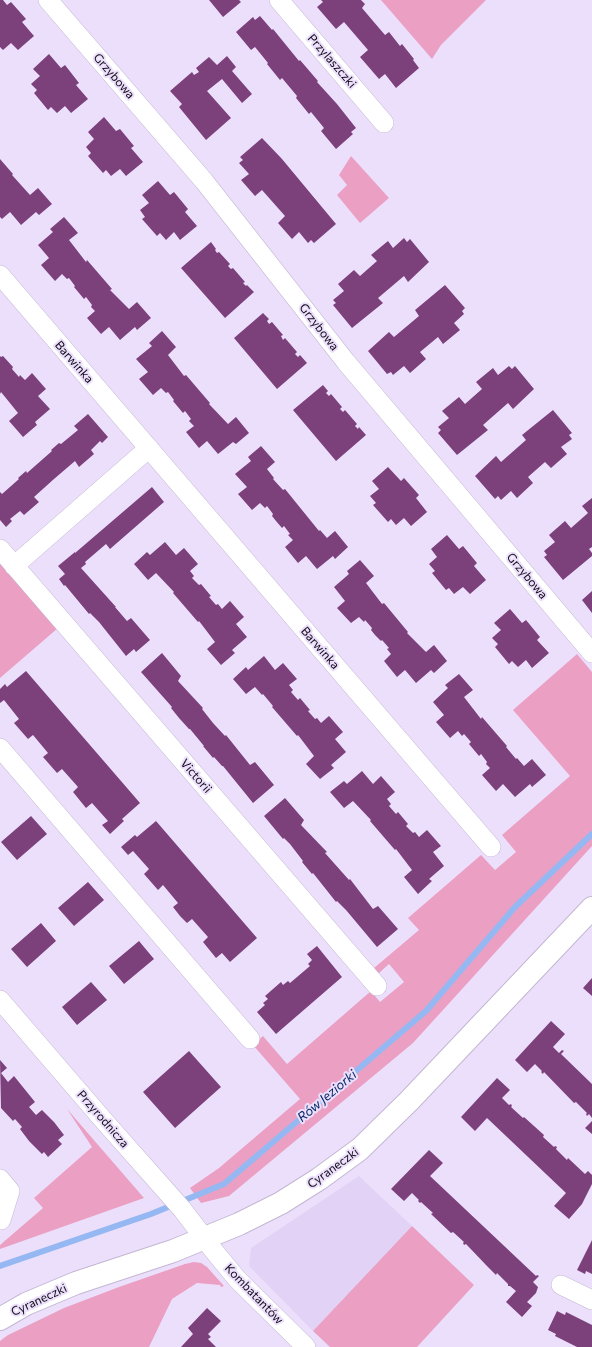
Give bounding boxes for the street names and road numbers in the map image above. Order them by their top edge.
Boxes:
street label: Przylaszczki [305,31,359,91]
street label: Grzybowa [90,50,138,102]
street label: Grzybowa [296,301,342,353]
street label: Barwinka [52,338,96,386]
street label: Grzybowa [504,550,550,602]
street label: Barwinka [298,624,342,672]
street label: Victorii [177,756,215,796]
street label: Przyrodnicza [74,1087,132,1151]
street label: Cyraneczki [305,1145,361,1191]
street label: Kombatantów [222,1261,286,1327]
street label: Cyraneczki [9,1281,69,1319]

